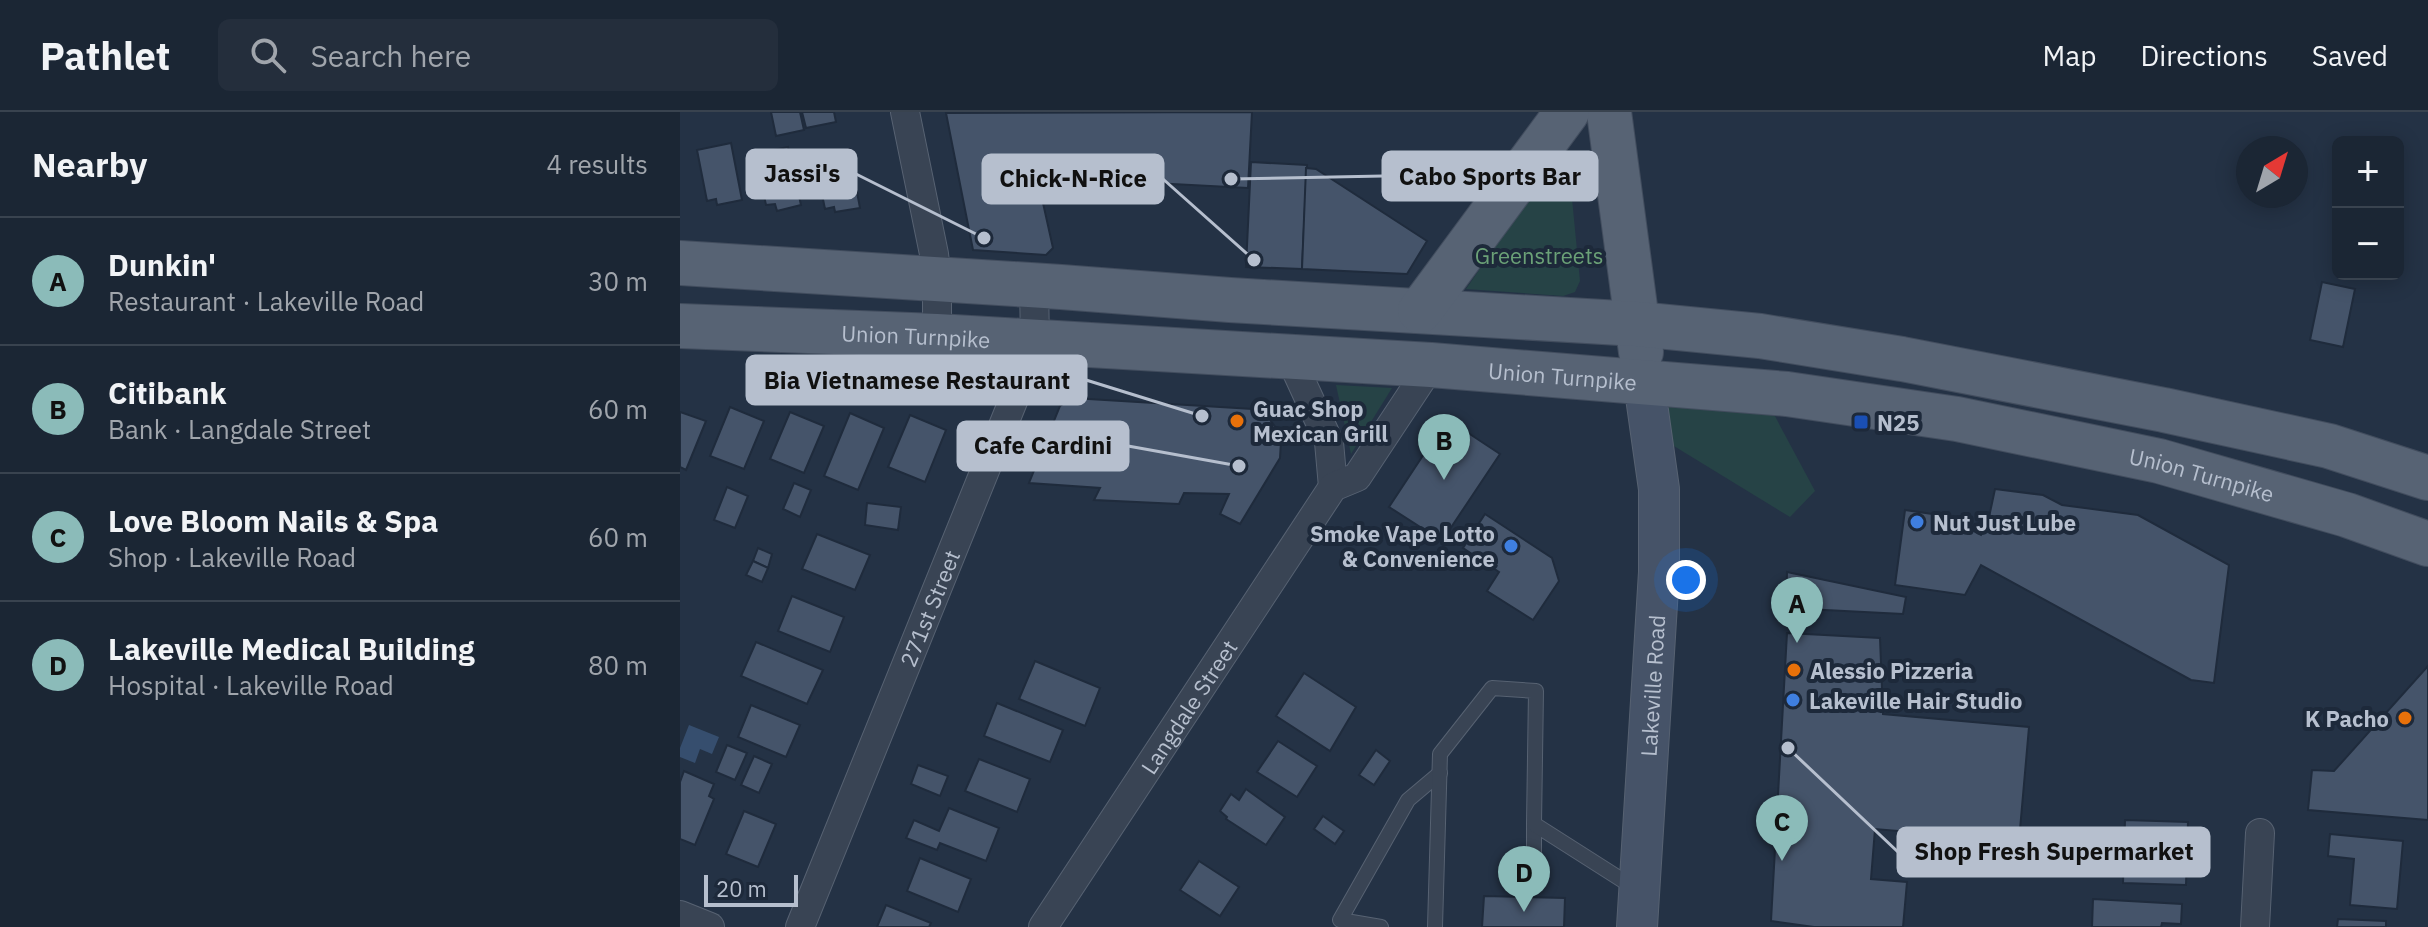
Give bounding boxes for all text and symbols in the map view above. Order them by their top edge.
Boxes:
search box [218,19,778,91]
text: Pathlet [40,31,170,80]
icon: search [246,33,290,77]
text: Search here [310,36,471,75]
text: Map [2042,37,2096,74]
text: Directions [2140,37,2268,74]
text: Saved [2312,37,2388,74]
north arrow [2236,136,2308,208]
map controls [2332,136,2404,280]
button: + [2332,136,2404,208]
text: Nearby [32,142,147,186]
text: 4 results [546,147,648,181]
callout: Jassi's [747,150,856,198]
callout: Cabo Sports Bar [1383,152,1597,200]
callout: Chick-N-Rice [983,155,1163,203]
text: Jassi's [764,157,840,189]
text: Cabo Sports Bar [1399,160,1581,192]
text: Chick-N-Rice [999,162,1147,194]
button: − [2332,208,2404,280]
park label: Greenstreets [1475,241,1603,270]
text: Dunkin' [108,245,216,284]
text: A [49,264,67,298]
text: 30 m [588,264,648,298]
text: Restaurant · Lakeville Road [108,284,424,318]
street label: Union Turnpike [841,318,991,354]
street label: Union Turnpike [1487,355,1638,396]
callout: Bia Vietnamese Restaurant [747,356,1086,404]
text: Bia Vietnamese Restaurant [764,364,1070,396]
text: Citibank [108,373,227,412]
text: B [49,392,67,426]
text: 60 m [588,392,648,426]
place label: Guac Shop Mexican Grill [1253,394,1388,448]
place label: N25 [1877,408,1919,437]
text: Bank · Langdale Street [108,412,371,446]
marker: Guac Shop Mexican Grill [1228,412,1246,430]
marker: N25 [1852,413,1870,431]
pin: B [1418,414,1470,480]
callout: Cafe Cardini [958,422,1128,470]
text: Cafe Cardini [974,429,1112,461]
street label: Union Turnpike [2127,441,2278,508]
text: Love Bloom Nails & Spa [108,501,438,540]
place label: Nut Just Lube [1933,508,2076,537]
marker: Nut Just Lube [1908,513,1926,531]
place label: Smoke Vape Lotto & Convenience [1310,519,1495,573]
text: C [50,520,66,554]
text: 60 m [588,520,648,554]
marker: Smoke Vape Lotto & Convenience [1502,537,1520,555]
text: Shop · Lakeville Road [108,540,356,574]
street label: 271st Street [893,545,966,671]
your location [1666,560,1706,600]
pin: A [1771,577,1823,643]
street label: Lakeville Road [1633,614,1671,757]
text: Lakeville Medical Building [108,629,475,668]
street label: Langdale Street [1134,634,1243,779]
text: D [49,648,67,682]
text: 80 m [588,648,648,682]
place label: Alessio Pizzeria [1810,656,1973,685]
marker: Alessio Pizzeria [1785,661,1803,679]
text: Hospital · Lakeville Road [108,668,394,702]
place label: Lakeville Hair Studio [1809,686,2022,715]
marker: Lakeville Hair Studio [1784,691,1802,709]
place label: K Pacho [2305,704,2389,733]
marker: K Pacho [2396,709,2414,727]
pin: C [1756,795,1808,861]
callout: Shop Fresh Supermarket [1898,828,2209,876]
text: Shop Fresh Supermarket [1914,835,2194,867]
pin: D [1498,846,1550,912]
scale bar [704,871,798,907]
text: 20 m [716,874,767,903]

